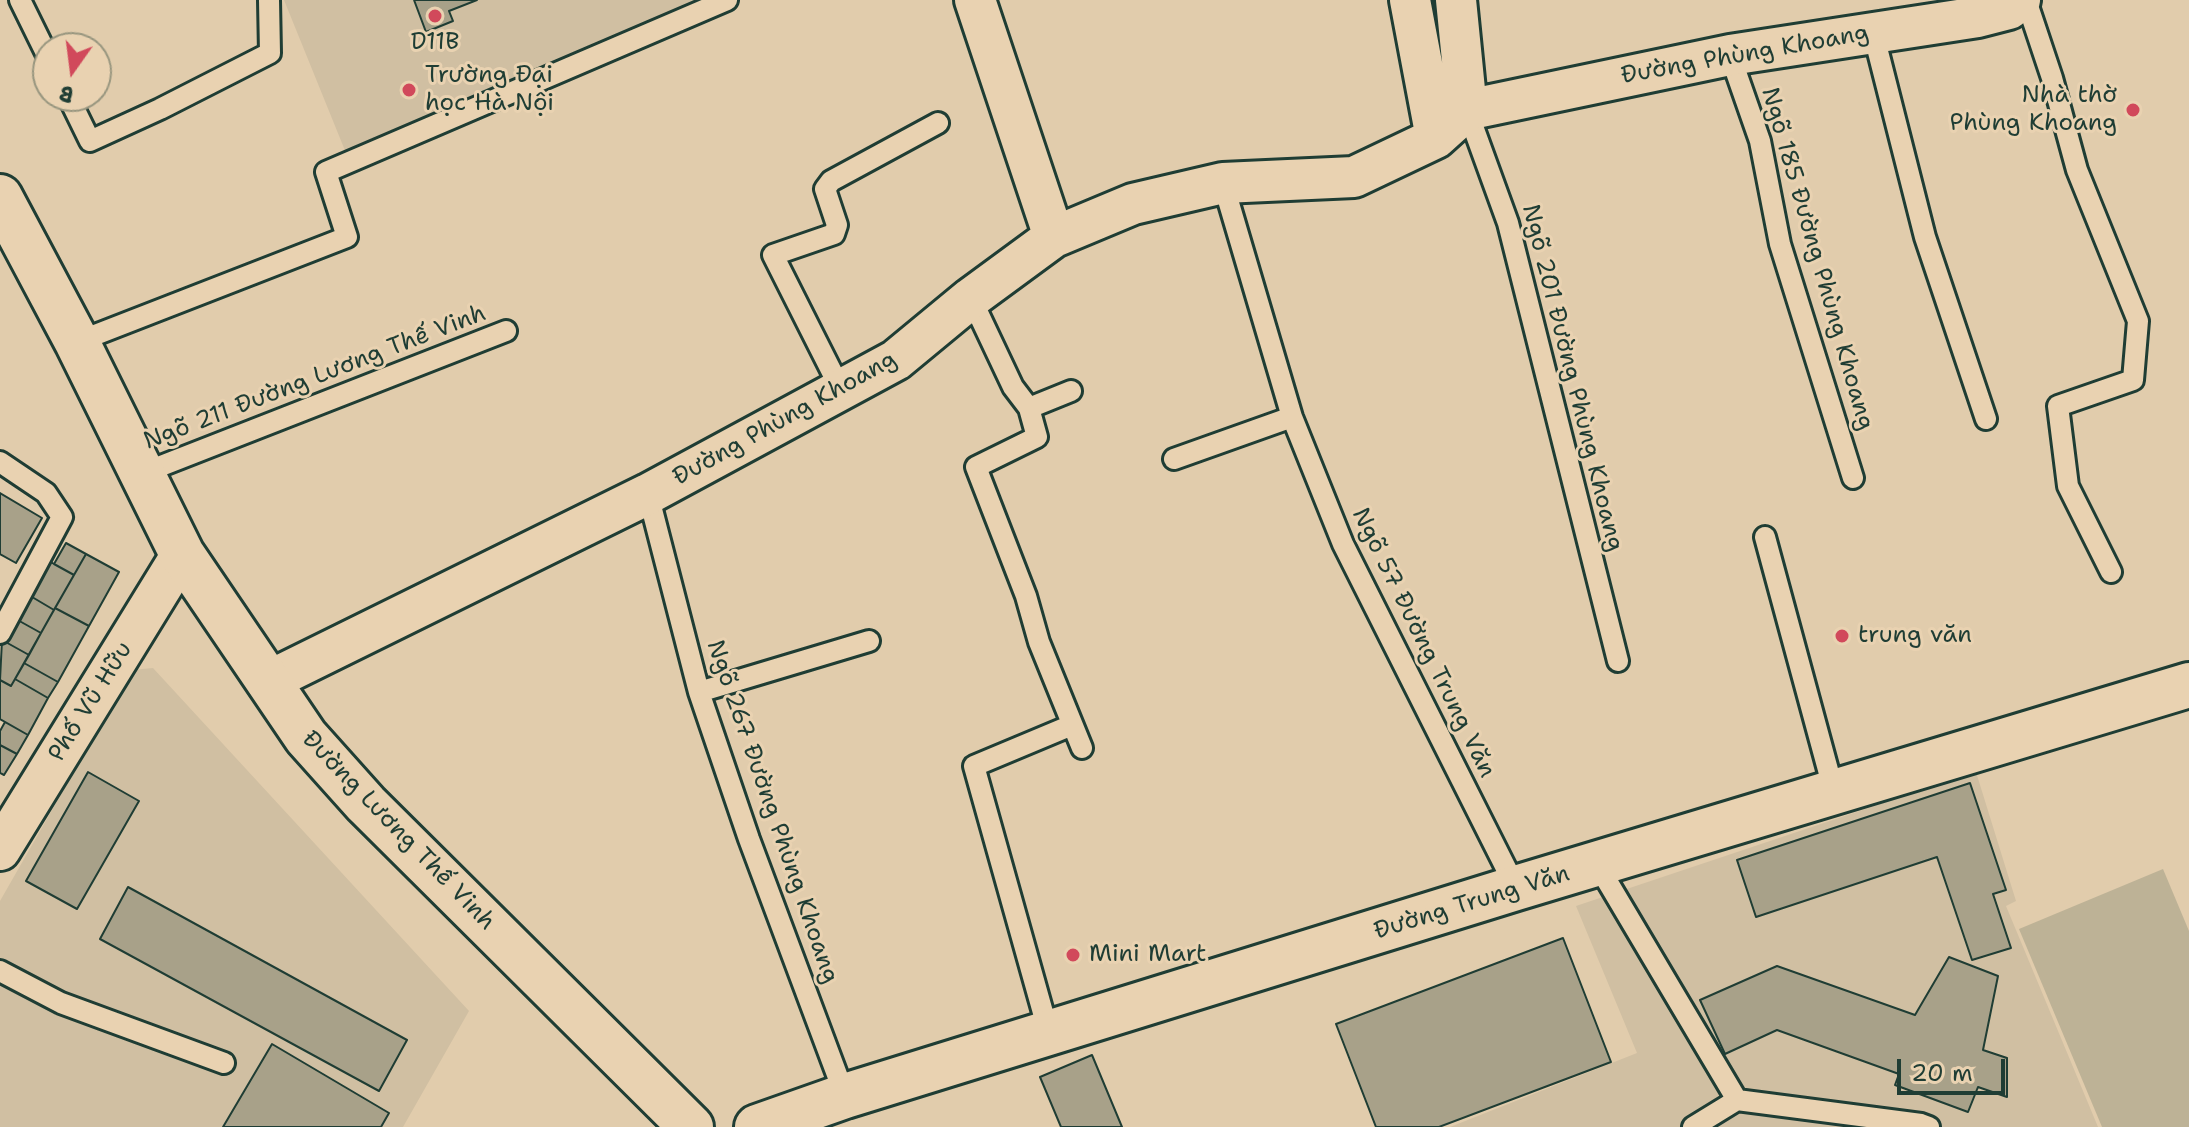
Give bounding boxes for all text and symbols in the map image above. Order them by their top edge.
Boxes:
marker: D11B [426,7,444,25]
street label: Đường Phùng Khoang [1619,19,1871,91]
place label: D11B [411,29,459,57]
north arrow [32,32,112,112]
place label: Trường Đại học Hà Nội [425,62,554,118]
text: B [56,78,77,110]
marker: Trường Đại học Hà Nội [400,81,418,99]
place label: Nhà thờ Phùng Khoang [1950,82,2117,138]
street label: Ngõ 185 Đường Phùng Khoang [1754,84,1880,434]
marker: Nhà thờ Phùng Khoang [2124,101,2142,119]
street label: Ngõ 201 Đường Phùng Khoang [1515,202,1629,554]
street label: Ngõ 211 Đường Lương Thế Vinh [140,299,490,457]
street label: Đường Phùng Khoang [668,346,902,492]
street label: Ngõ 57 Đường Trung Văn [1345,503,1501,783]
place label: trung văn [1858,622,1972,650]
marker: trung văn [1833,627,1851,645]
street label: Phố Vũ Hữu [43,637,139,767]
street label: Ngõ 267 Đường Phùng Khoang [700,637,844,987]
street label: Đường Lương Thế Vinh [295,725,501,937]
street label: Đường Trung Văn [1371,860,1573,946]
place label: Mini Mart [1089,941,1207,969]
marker: Mini Mart [1064,946,1082,964]
scale bar [1901,1043,2009,1093]
text: 20 m [1911,1057,1973,1089]

